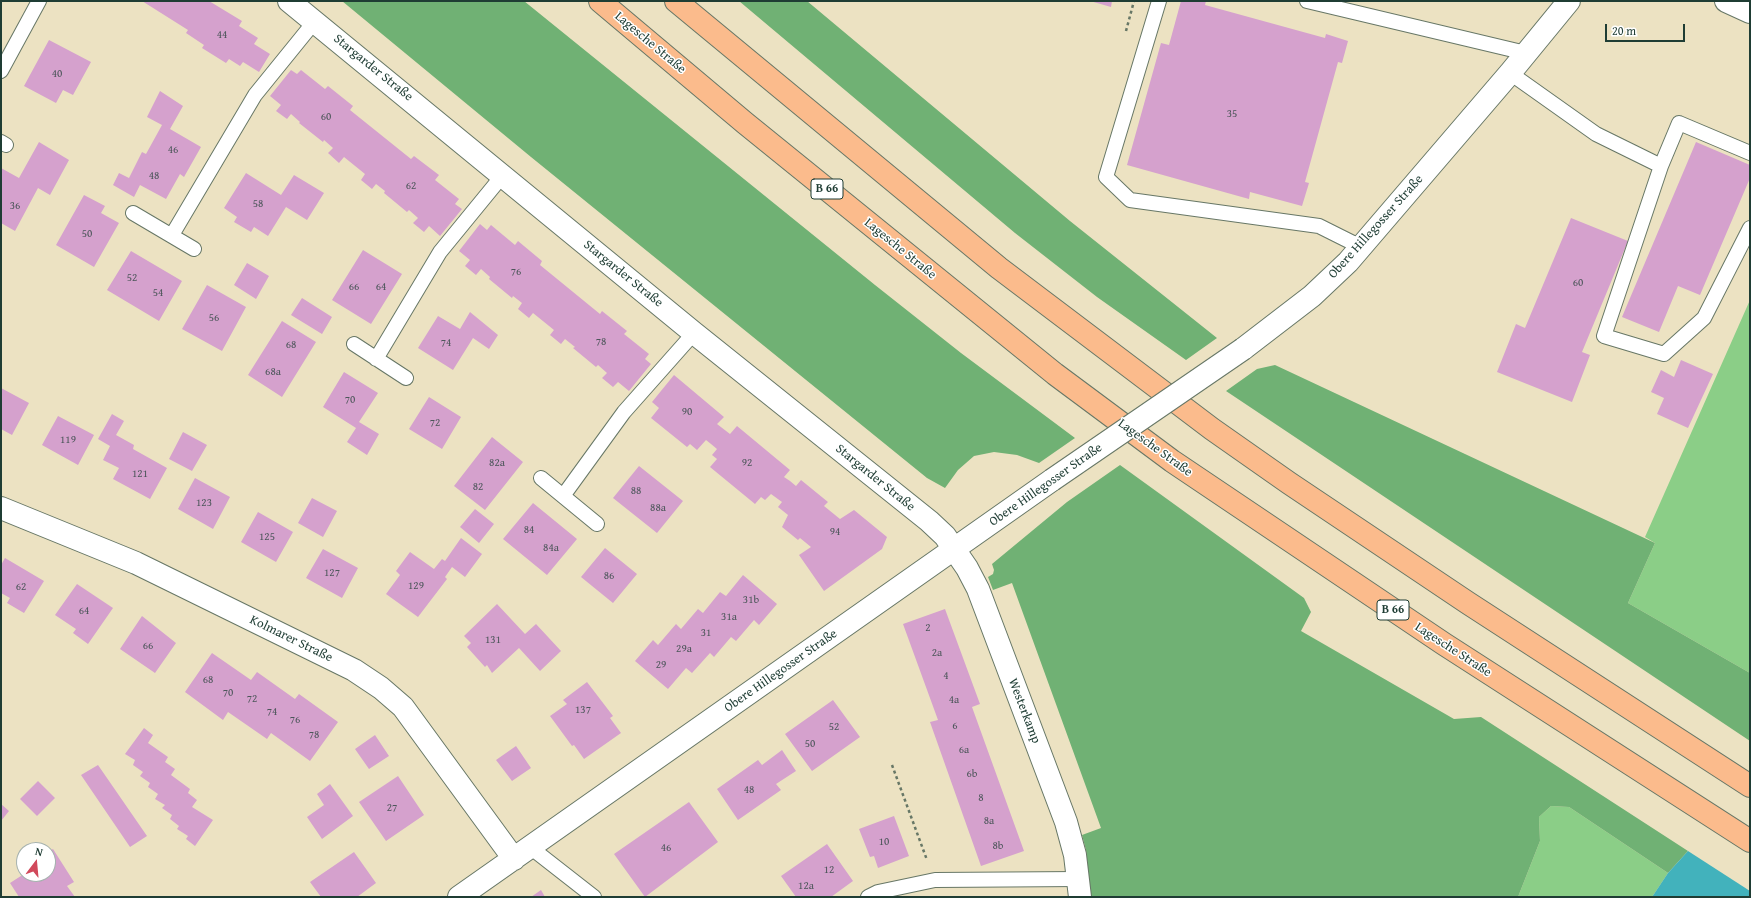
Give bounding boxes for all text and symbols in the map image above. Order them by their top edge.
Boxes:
street label: Lagesche Straße [611,9,689,77]
scale bar [1607,16,1687,42]
text: 20 m [1612,22,1636,39]
house number: 44 [217,28,227,42]
street label: Stargarder Straße [330,31,416,105]
house number: 40 [52,67,62,81]
house number: 35 [1227,107,1237,121]
house number: 60 [321,110,331,124]
house number: 46 [168,143,178,157]
house number: 48 [149,169,159,183]
street label: Obere Hillegosser Straße [1325,172,1427,282]
house number: 62 [406,179,416,193]
road number: B 66 [811,179,843,199]
house number: 58 [253,197,263,211]
house number: 36 [10,199,20,213]
street label: Lagesche Straße [861,215,939,283]
house number: 50 [82,227,92,241]
street label: Stargarder Straße [580,237,666,311]
house number: 76 [511,265,521,279]
house number: 52 [127,271,137,285]
house number: 60 [1573,276,1583,290]
house number: 66 [349,280,359,294]
house number: 64 [376,280,386,294]
house number: 54 [153,286,163,300]
house number: 56 [209,311,219,325]
house number: 78 [596,335,606,349]
house number: 74 [441,336,451,350]
house number: 68 [286,338,296,352]
house number: 68a [265,365,281,379]
house number: 70 [345,393,355,407]
house number: 90 [682,405,692,419]
house number: 72 [430,416,440,430]
street label: Lagesche Straße [1115,416,1195,480]
house number: 119 [60,433,76,447]
street label: Obere Hillegosser Straße [987,440,1105,530]
street label: Stargarder Straße [832,441,918,515]
house number: 82a [489,456,505,470]
house number: 92 [742,456,752,470]
house number: 121 [132,467,148,481]
house number: 82 [473,480,483,494]
house number: 88 [631,484,641,498]
house number: 123 [196,496,212,510]
house number: 88a [650,501,666,515]
house number: 84 [524,523,534,537]
house number: 94 [830,525,840,539]
house number: 125 [259,530,275,544]
house number: 84a [543,541,559,555]
house number: 127 [324,566,340,580]
house number: 86 [604,569,614,583]
house number: 129 [408,579,424,593]
house number: 62 [16,580,26,594]
house number: 31b [743,593,759,607]
road number: B 66 [1377,600,1409,620]
house number: 64 [79,604,89,618]
house number: 31a [721,610,737,624]
street label: Kolmarer Straße [247,612,335,666]
street label: Lagesche Straße [1412,619,1494,681]
house number: 2 [925,621,931,635]
house number: 31 [701,626,711,640]
street label: Obere Hillegosser Straße [722,626,840,716]
house number: 131 [485,633,501,647]
house number: 66 [143,639,153,653]
house number: 29a [676,642,692,656]
house number: 2a [932,646,942,660]
house number: 29 [656,658,666,672]
house number: 4 [943,669,949,683]
house number: 68 [203,673,213,687]
street label: Westerkamp [1004,676,1044,746]
house number: 70 [223,686,233,700]
house number: 72 [247,692,257,706]
house number: 4a [949,693,959,707]
house number: 137 [575,703,591,717]
house number: 74 [267,705,277,719]
house number: 76 [290,713,300,727]
house number: 6 [952,719,958,733]
house number: 52 [829,720,839,734]
house number: 78 [309,728,319,742]
house number: 50 [805,737,815,751]
house number: 6a [959,743,969,757]
house number: 6b [967,767,977,781]
house number: 48 [744,783,754,797]
house number: 8 [978,791,984,805]
house number: 27 [387,801,397,815]
house number: 8a [984,814,994,828]
house number: 10 [879,835,889,849]
house number: 8b [993,839,1003,853]
house number: 46 [661,841,671,855]
north arrow [16,842,56,882]
text: N [33,843,45,860]
house number: 12 [824,863,834,877]
house number: 12a [798,879,814,893]

